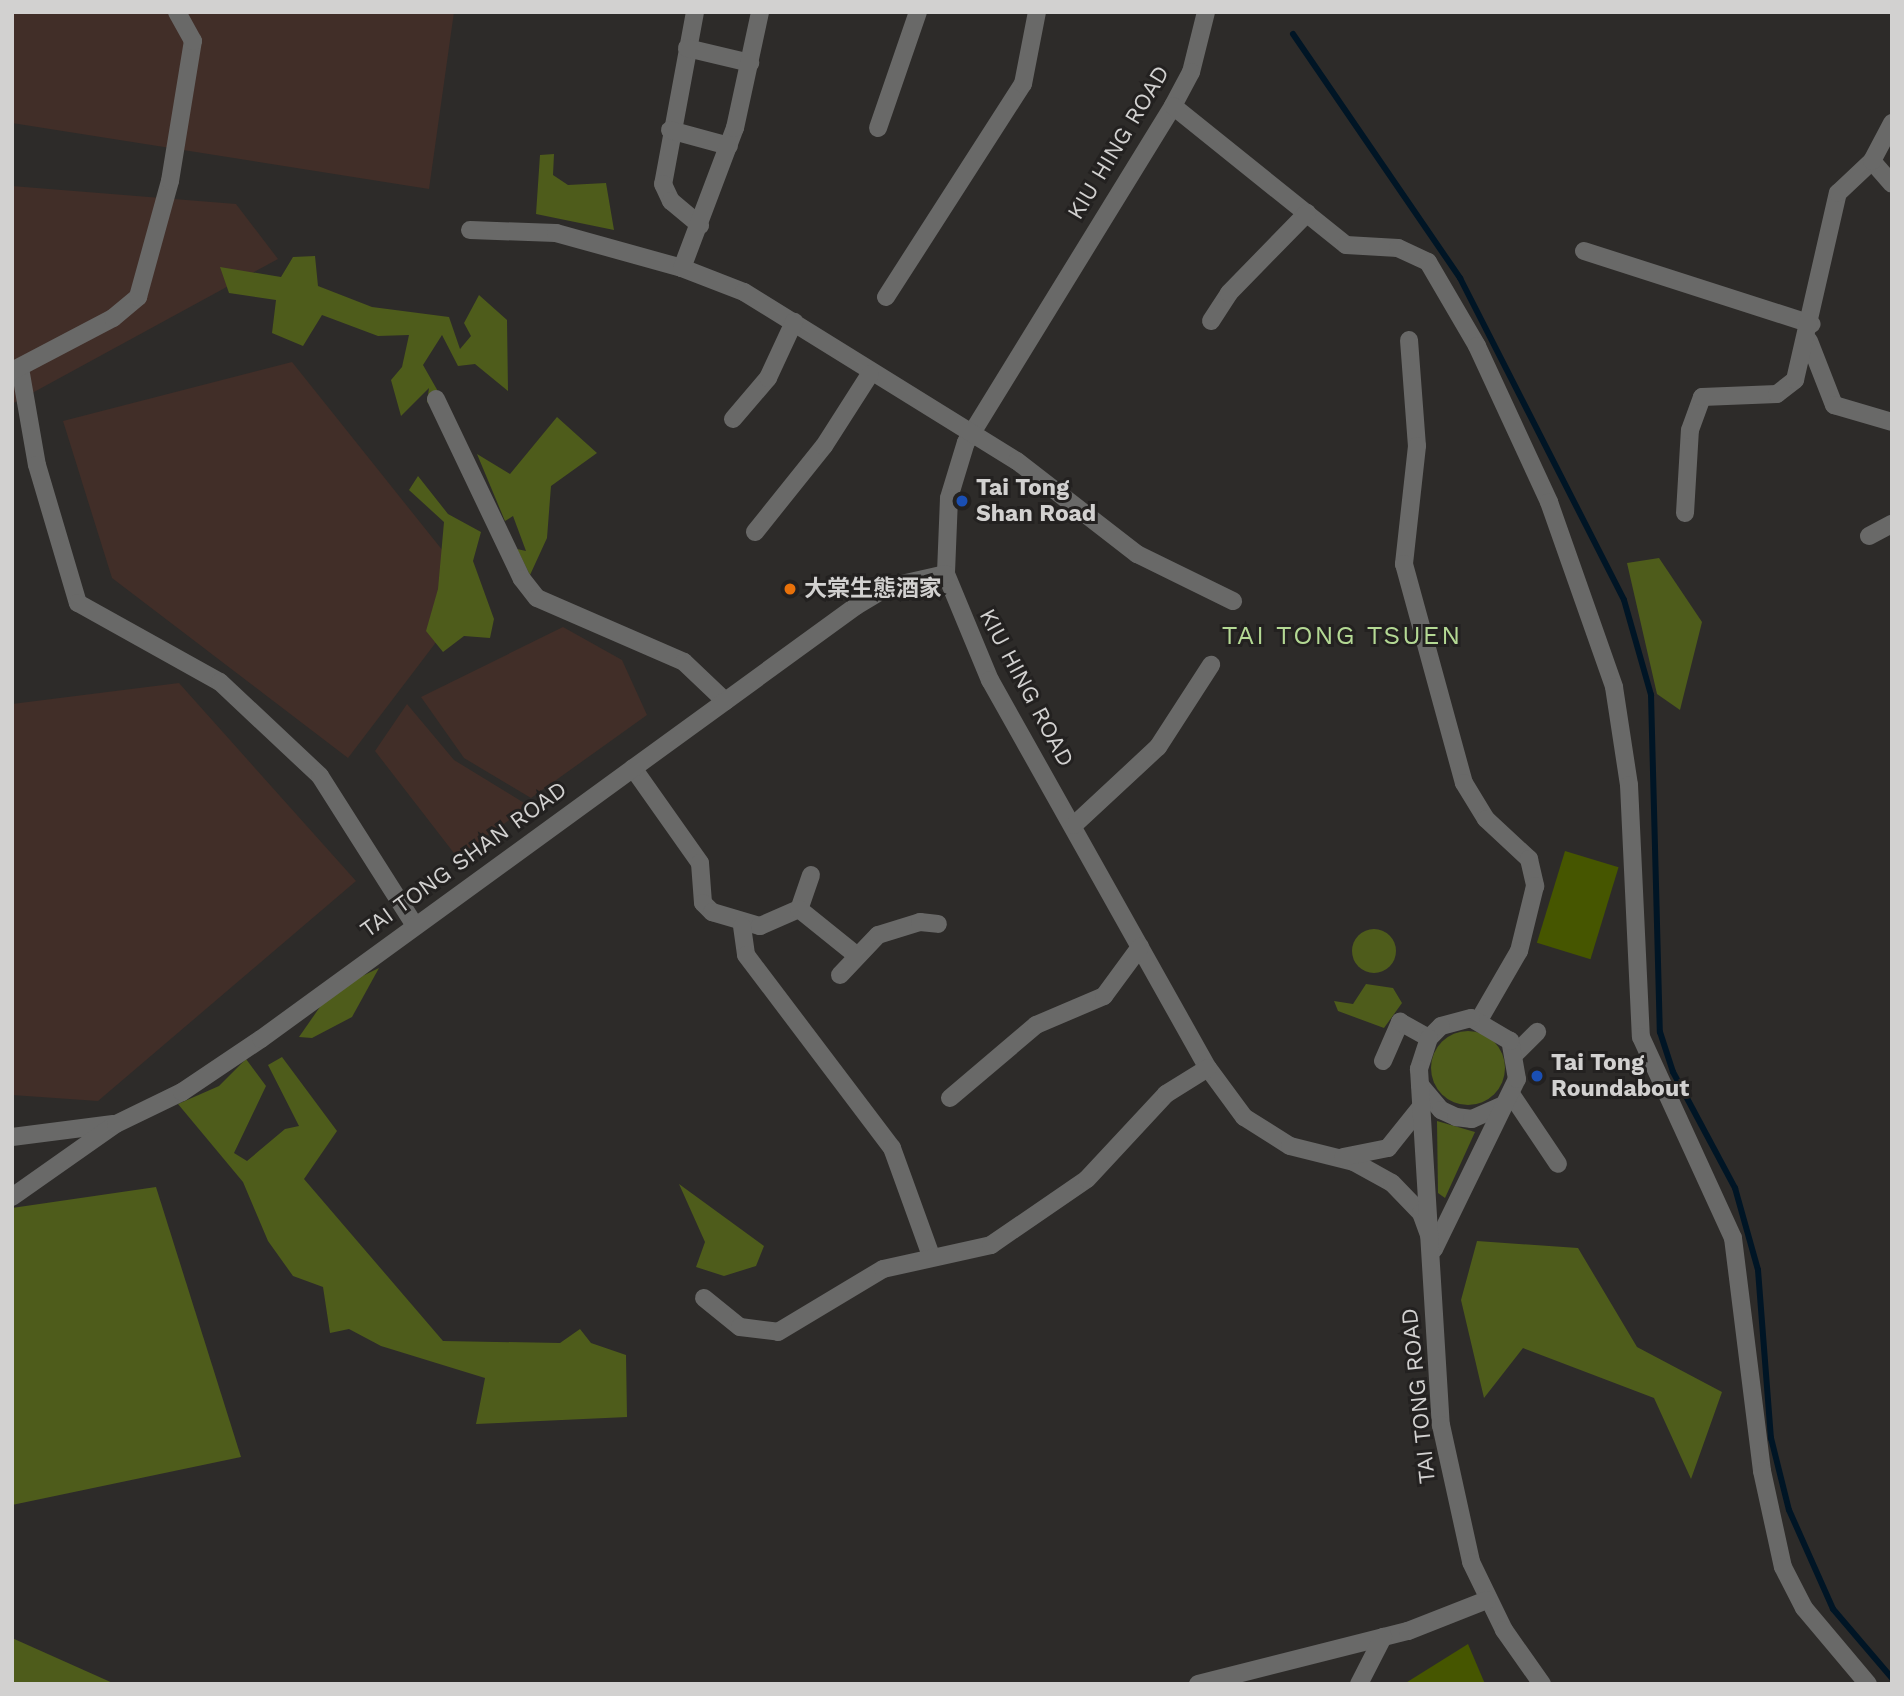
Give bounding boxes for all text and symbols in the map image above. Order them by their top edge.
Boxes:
street label: KIU HING ROAD [1062,61,1176,225]
place label: Tai Tong Shan Road [976,474,1096,528]
marker: Tai Tong Shan Road [954,493,970,509]
place label: 大棠生態酒家 [804,575,942,603]
marker: 大棠生態酒家 [782,581,798,597]
street label: KIU HING ROAD [973,604,1079,772]
district label: TAI TONG TSUEN [1223,620,1461,652]
street label: TAI TONG SHAN ROAD [355,776,573,944]
place label: Tai Tong Roundabout [1551,1049,1689,1103]
marker: Tai Tong Roundabout [1529,1068,1545,1084]
street label: TAI TONG ROAD [1396,1306,1442,1486]

